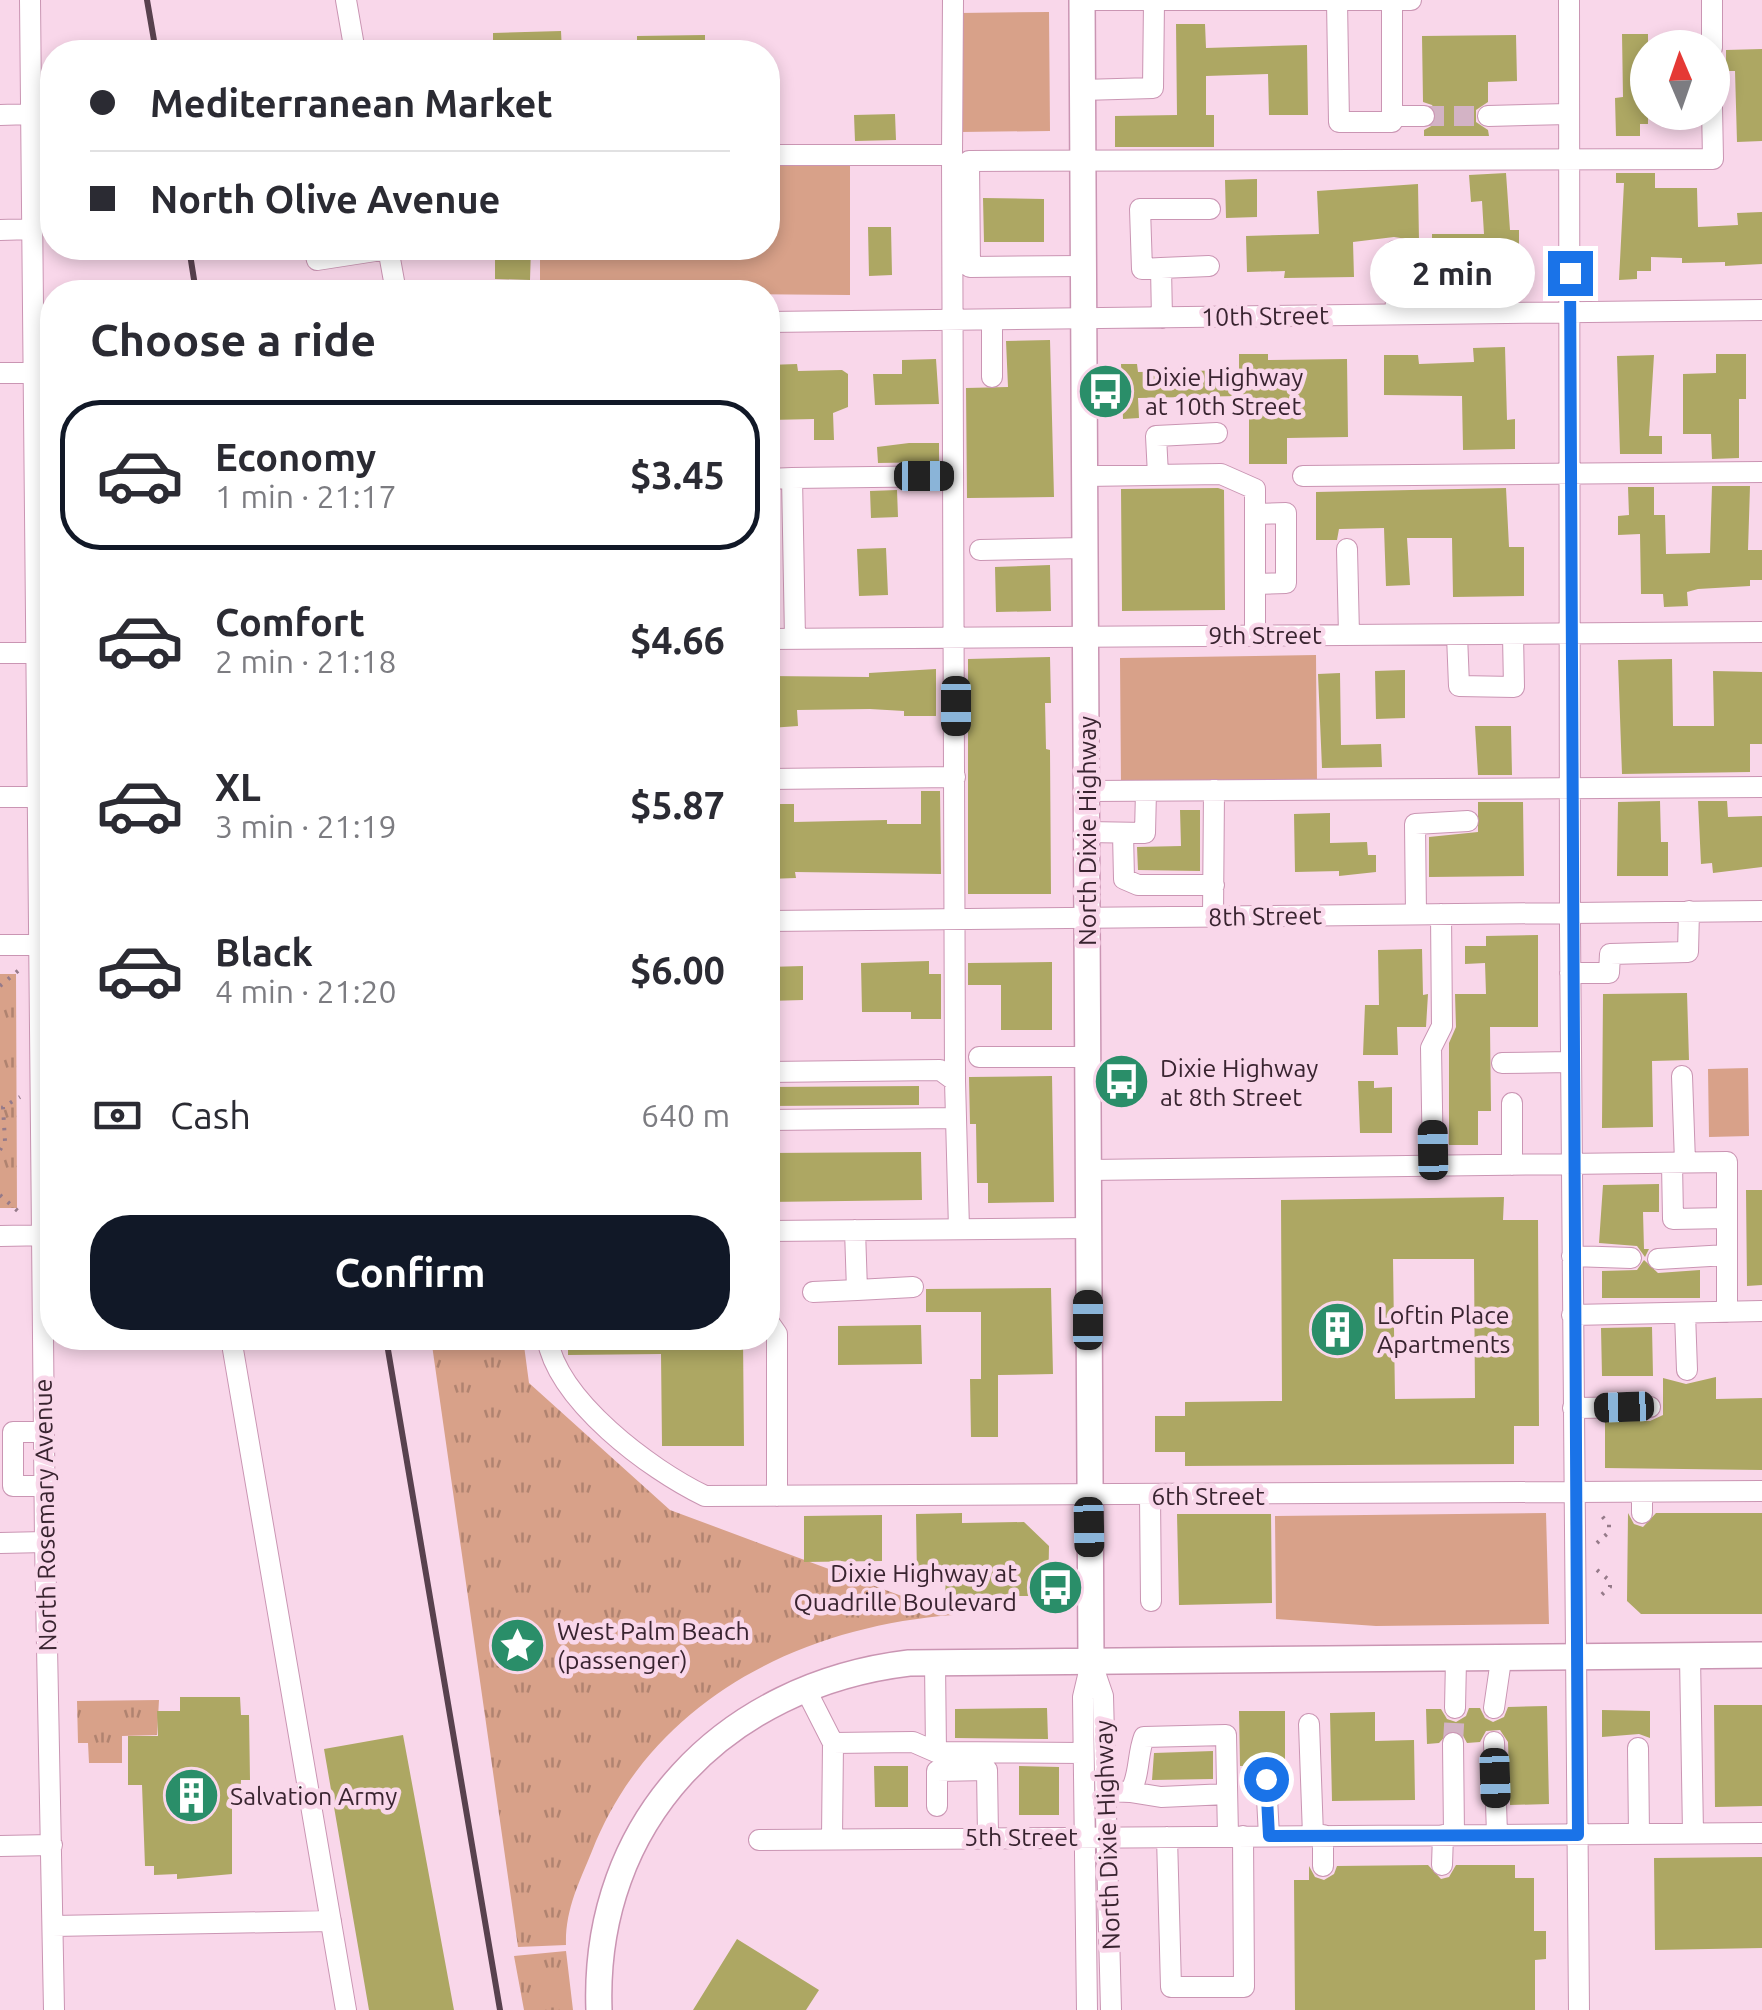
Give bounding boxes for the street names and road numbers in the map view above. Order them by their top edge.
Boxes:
street label: 10th Street [1201,301,1329,331]
street label: 9th Street [1208,621,1322,649]
street label: North Dixie Highway [1073,716,1101,946]
street label: 8th Street [1208,901,1322,931]
street label: North Rosemary Avenue [29,1378,61,1652]
street label: 6th Street [1151,1482,1265,1510]
street label: North Dixie Highway [1089,1720,1125,1950]
street label: 5th Street [964,1823,1078,1851]

